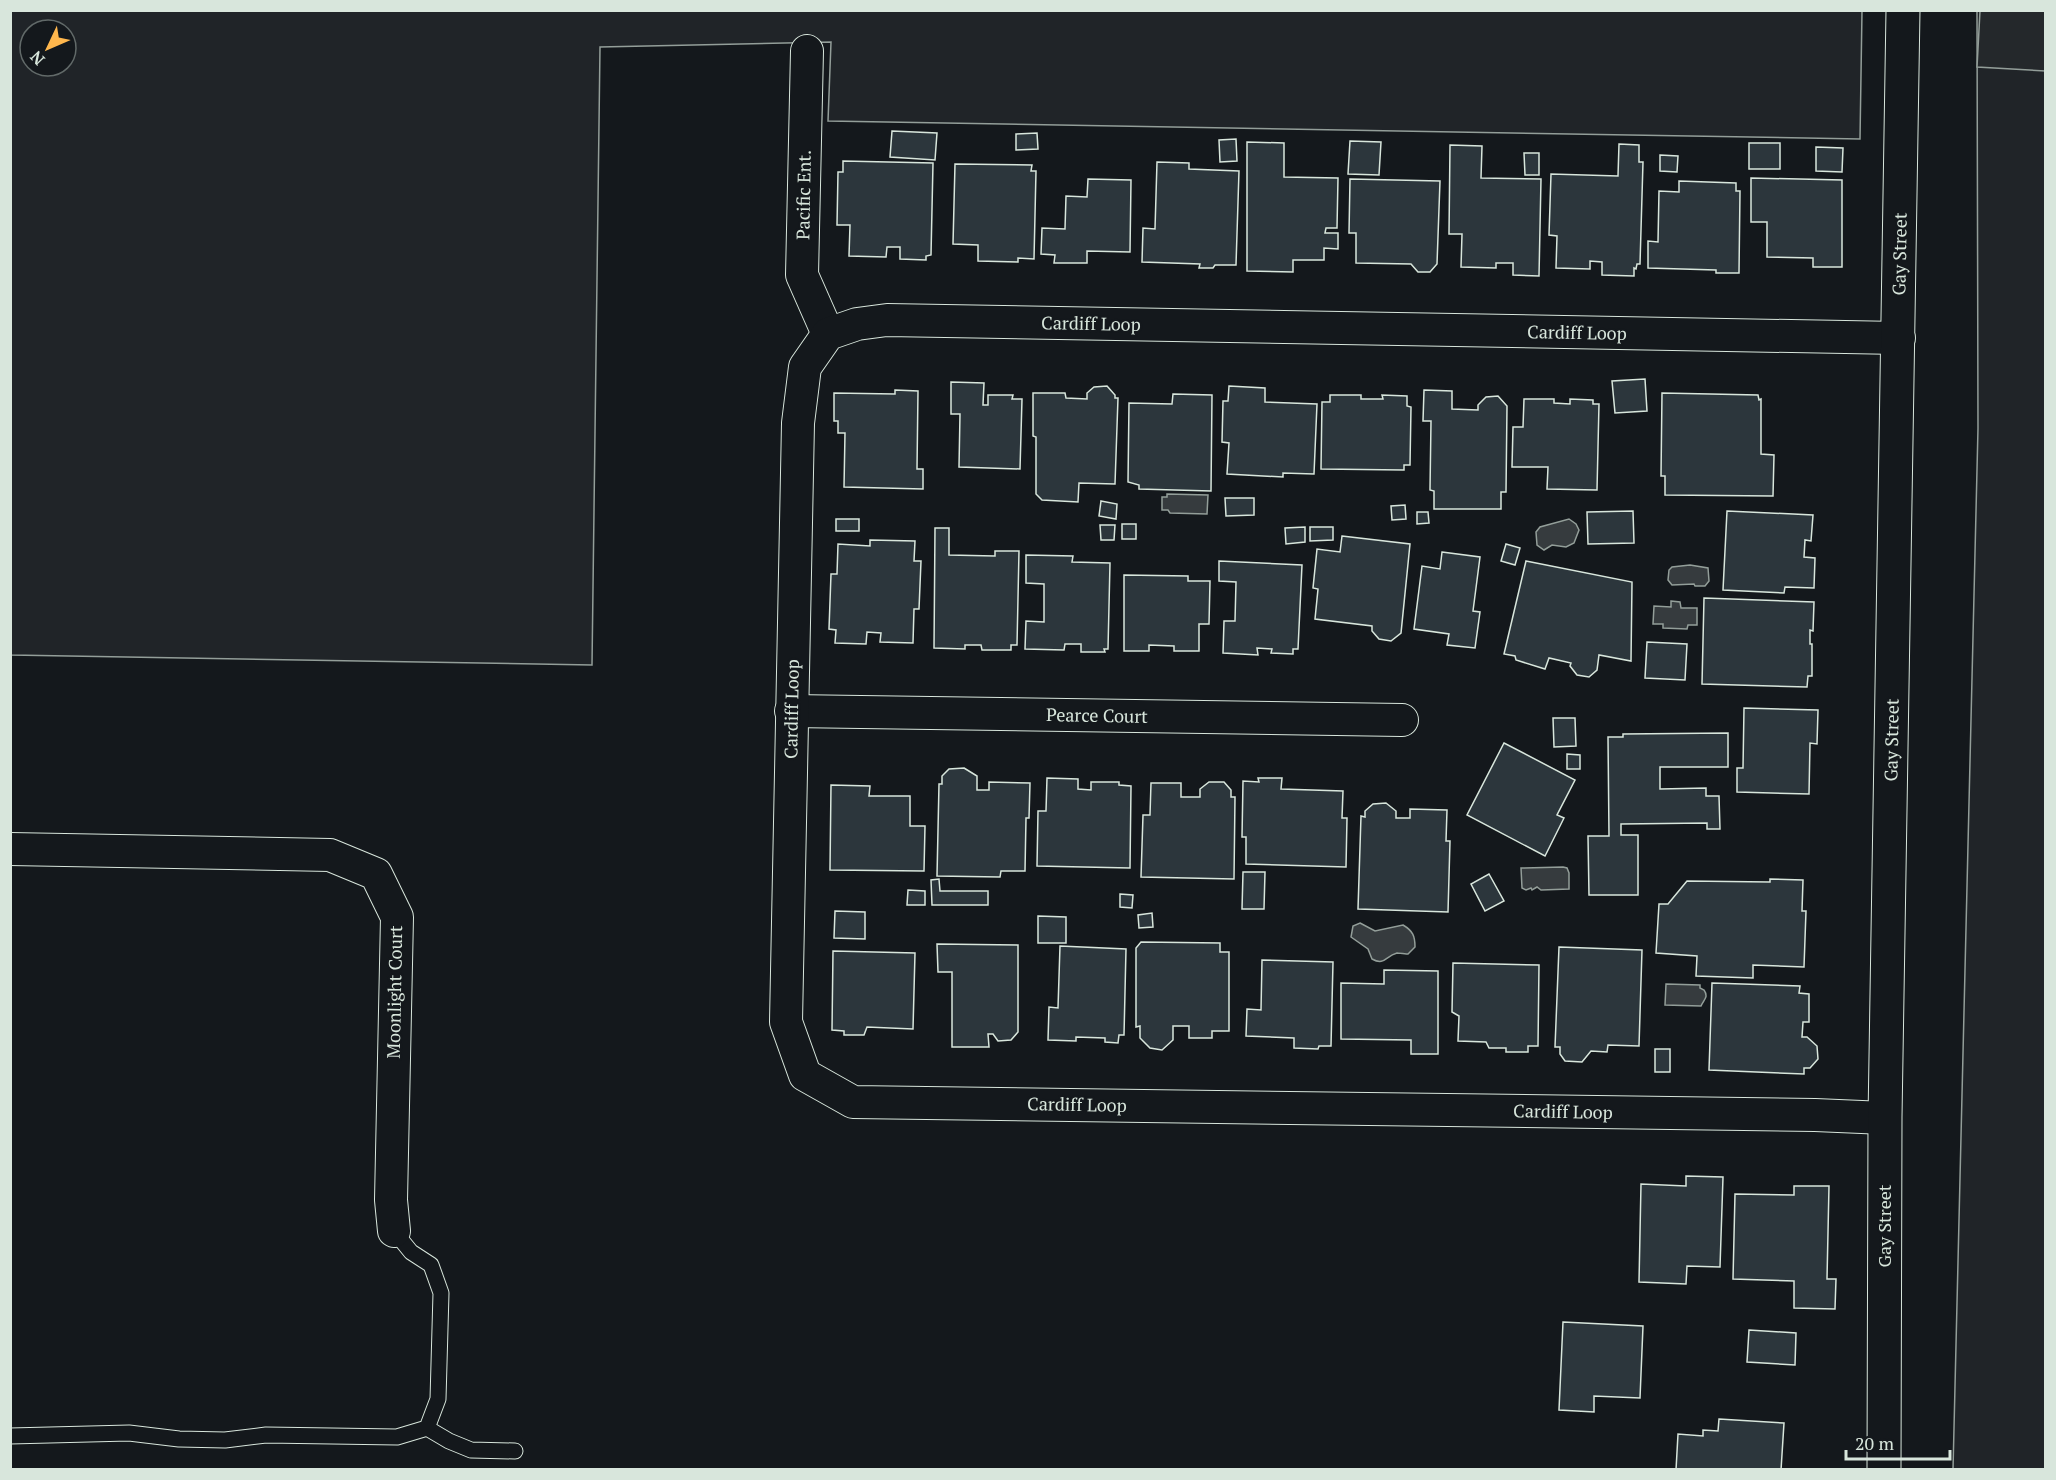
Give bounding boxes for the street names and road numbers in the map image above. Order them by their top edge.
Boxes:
street label: Pacific Ent. [790,150,816,240]
street label: Gay Street [1886,212,1912,296]
street label: Cardiff Loop [1041,310,1141,336]
street label: Cardiff Loop [1527,319,1627,345]
street label: Cardiff Loop [778,659,804,759]
street label: Gay Street [1878,698,1904,782]
street label: Pearce Court [1046,702,1148,728]
street label: Moonlight Court [381,925,407,1059]
street label: Cardiff Loop [1027,1091,1127,1117]
street label: Cardiff Loop [1513,1098,1613,1124]
street label: Gay Street [1872,1184,1896,1267]

